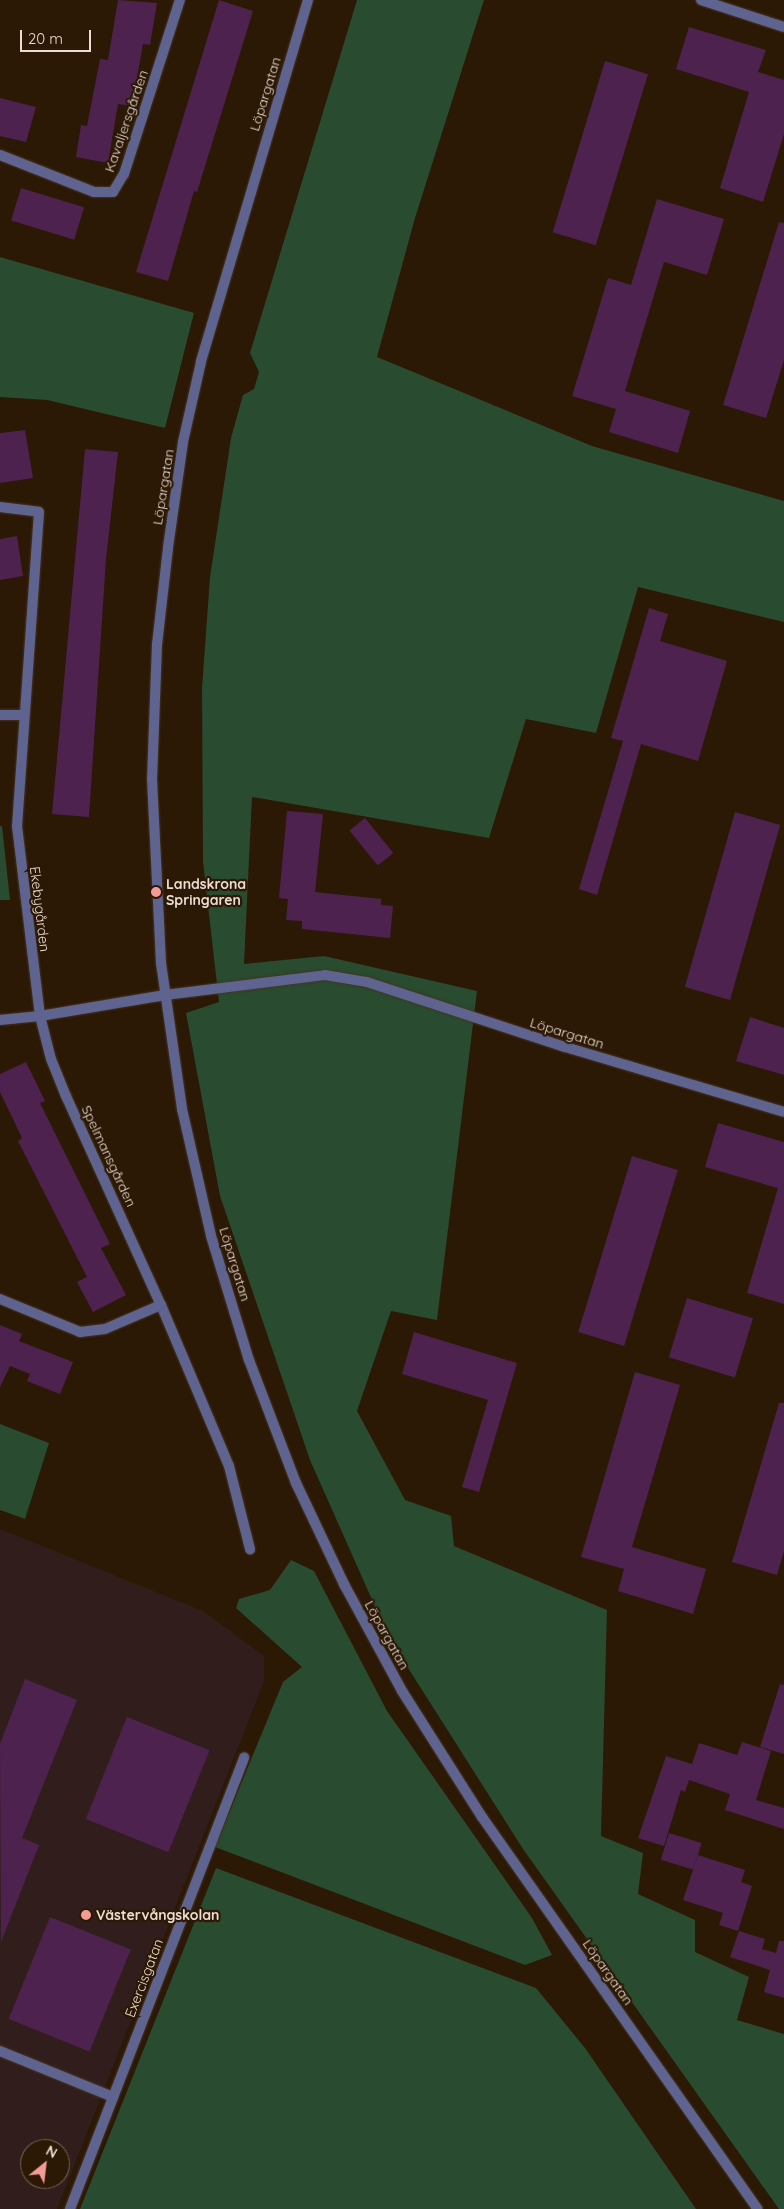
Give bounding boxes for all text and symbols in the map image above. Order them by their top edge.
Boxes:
scale bar [22,20,94,52]
text: 20 m [28,29,63,48]
street label: Löpargatan [246,55,284,133]
street label: Kavaljersgården [101,68,151,174]
street label: Löpargatan [149,448,177,526]
street label: Ekebygården [26,865,54,953]
place label: Landskrona Springaren [166,876,246,909]
marker: Landskrona Springaren [150,886,162,898]
street label: Löpargatan [528,1014,606,1052]
street label: Spelmansgården [78,1103,140,1209]
street label: Löpargatan [216,1225,254,1303]
street label: Löpargatan [361,1597,413,1673]
place label: Västervångskolan [96,1907,219,1923]
marker: Västervångskolan [80,1909,92,1921]
street label: Exercisgatan [121,1936,167,2020]
street label: Löpargatan [579,1936,637,2008]
north arrow [20,2139,70,2189]
text: N [43,2141,61,2162]

